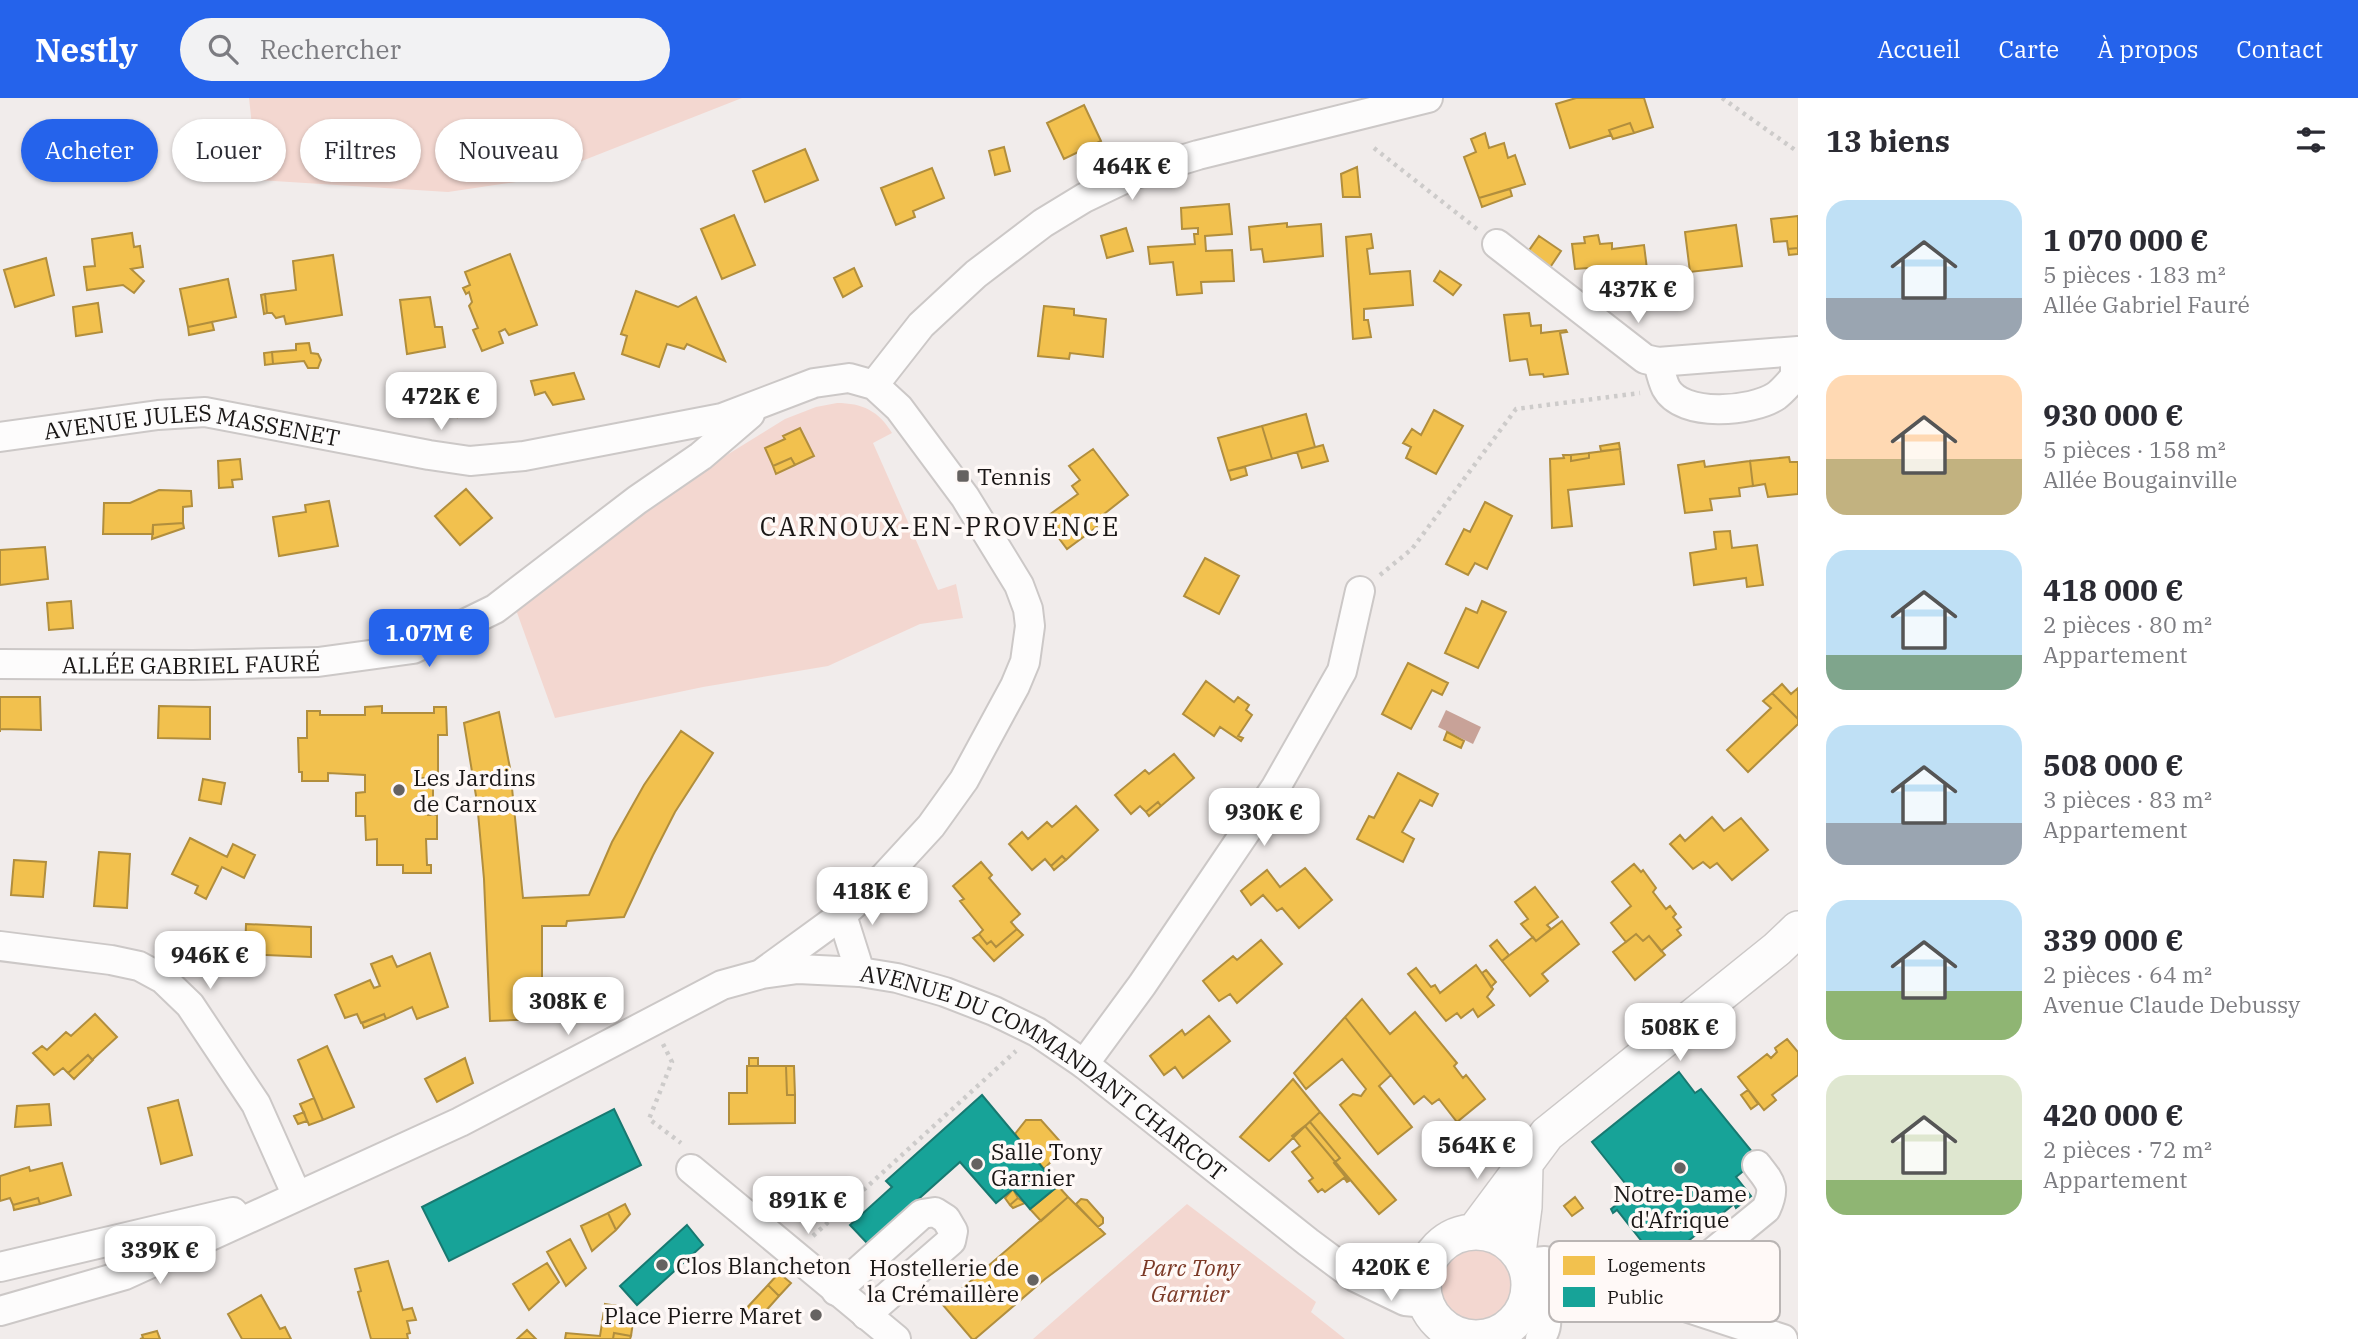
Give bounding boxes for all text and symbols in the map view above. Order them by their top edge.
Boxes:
search box [180,18,670,81]
text: Nestly [35,28,138,71]
icon: search [204,30,242,68]
text: Rechercher [260,32,401,66]
text: Accueil [1877,33,1961,65]
text: Carte [1999,33,2059,65]
text: À propos [2097,33,2198,65]
text: Contact [2236,33,2323,65]
chip: Acheter [21,119,158,182]
chip: Louer [172,119,286,182]
chip: Filtres [300,119,421,182]
chip: Nouveau [435,119,583,182]
text: 13 biens [1826,121,1950,160]
icon: filters [2292,121,2330,159]
pin: 464K € [1075,142,1189,202]
text: 464K € [1093,150,1171,180]
text: 1 070 000 € [2043,220,2209,259]
icon: home [1882,228,1966,312]
text: 5 pièces · 183 m² [2043,259,2226,289]
pin: 437K € [1581,266,1695,325]
text: 437K € [1599,273,1677,303]
text: Allée Gabriel Fauré [2043,289,2250,319]
pin: 472K € [384,372,498,432]
text: 472K € [402,380,480,410]
text: 930 000 € [2043,395,2184,434]
street label: AVENUE JULES MASSENET [42,397,342,453]
icon: home [1882,403,1966,487]
text: 5 pièces · 158 m² [2043,434,2226,464]
place label: Tennis [977,461,1051,491]
text: Allée Bougainville [2043,464,2237,494]
marker: Tennis [955,468,971,484]
district label: CARNOUX-EN-PROVENCE [760,509,1120,543]
text: 418 000 € [2043,570,2184,609]
icon: home [1882,578,1966,662]
text: 2 pièces · 80 m² [2043,609,2212,639]
pin: 1.07M € [364,610,494,669]
text: 1.07M € [385,617,473,647]
text: Appartement [2043,639,2187,669]
street label: ALLÉE GABRIEL FAURÉ [62,647,320,680]
text: 508 000 € [2043,745,2184,784]
icon: home [1882,753,1966,837]
place label: Les Jardins de Carnoux [413,762,537,818]
marker: Les Jardins de Carnoux [391,782,407,798]
text: 3 pièces · 83 m² [2043,784,2212,814]
pin: 930K € [1207,788,1321,848]
text: 930K € [1225,796,1303,826]
text: Appartement [2043,814,2187,844]
pin: 418K € [815,868,929,927]
text: 418K € [833,875,911,905]
text: 339 000 € [2043,920,2184,959]
icon: home [1882,928,1966,1012]
pin: 946K € [153,932,267,991]
text: 946K € [171,939,249,969]
street label: AVENUE DU COMMANDANT CHARCOT [858,957,1233,1187]
text: 2 pièces · 64 m² [2043,959,2212,989]
pin: 308K € [511,978,625,1037]
text: 308K € [529,985,607,1015]
text: Avenue Claude Debussy [2043,989,2300,1019]
pin: 508K € [1623,1004,1737,1063]
text: 508K € [1641,1011,1719,1041]
text: 420 000 € [2043,1095,2184,1134]
icon: home [1882,1103,1966,1187]
pin: 564K € [1420,1122,1534,1181]
text: 564K € [1438,1129,1516,1159]
text: 2 pièces · 72 m² [2043,1134,2212,1164]
place label: Salle Tony Garnier [991,1136,1103,1192]
marker: Salle Tony Garnier [969,1156,985,1172]
marker: Notre-Dame d'Afrique [1672,1160,1688,1176]
text: Appartement [2043,1164,2187,1194]
pin: 891K € [751,1176,865,1236]
place label: Notre-Dame d'Afrique [1613,1178,1747,1234]
text: 891K € [769,1184,847,1214]
pin: 339K € [103,1226,217,1286]
text: 339K € [121,1234,199,1264]
legend [1549,1241,1780,1322]
pin: 420K € [1334,1244,1448,1303]
place label: Clos Blancheton [676,1250,851,1280]
text: 420K € [1352,1251,1430,1281]
place label: Hostellerie de la Crémaillère [867,1252,1019,1308]
park label: Parc Tony Garnier [1140,1252,1242,1308]
text: Logements [1607,1253,1706,1277]
marker: Clos Blancheton [654,1257,670,1273]
marker: Hostellerie de la Crémaillère [1025,1272,1041,1288]
text: Public [1607,1285,1664,1309]
place label: Place Pierre Maret [604,1300,802,1330]
marker: Place Pierre Maret [808,1307,824,1323]

